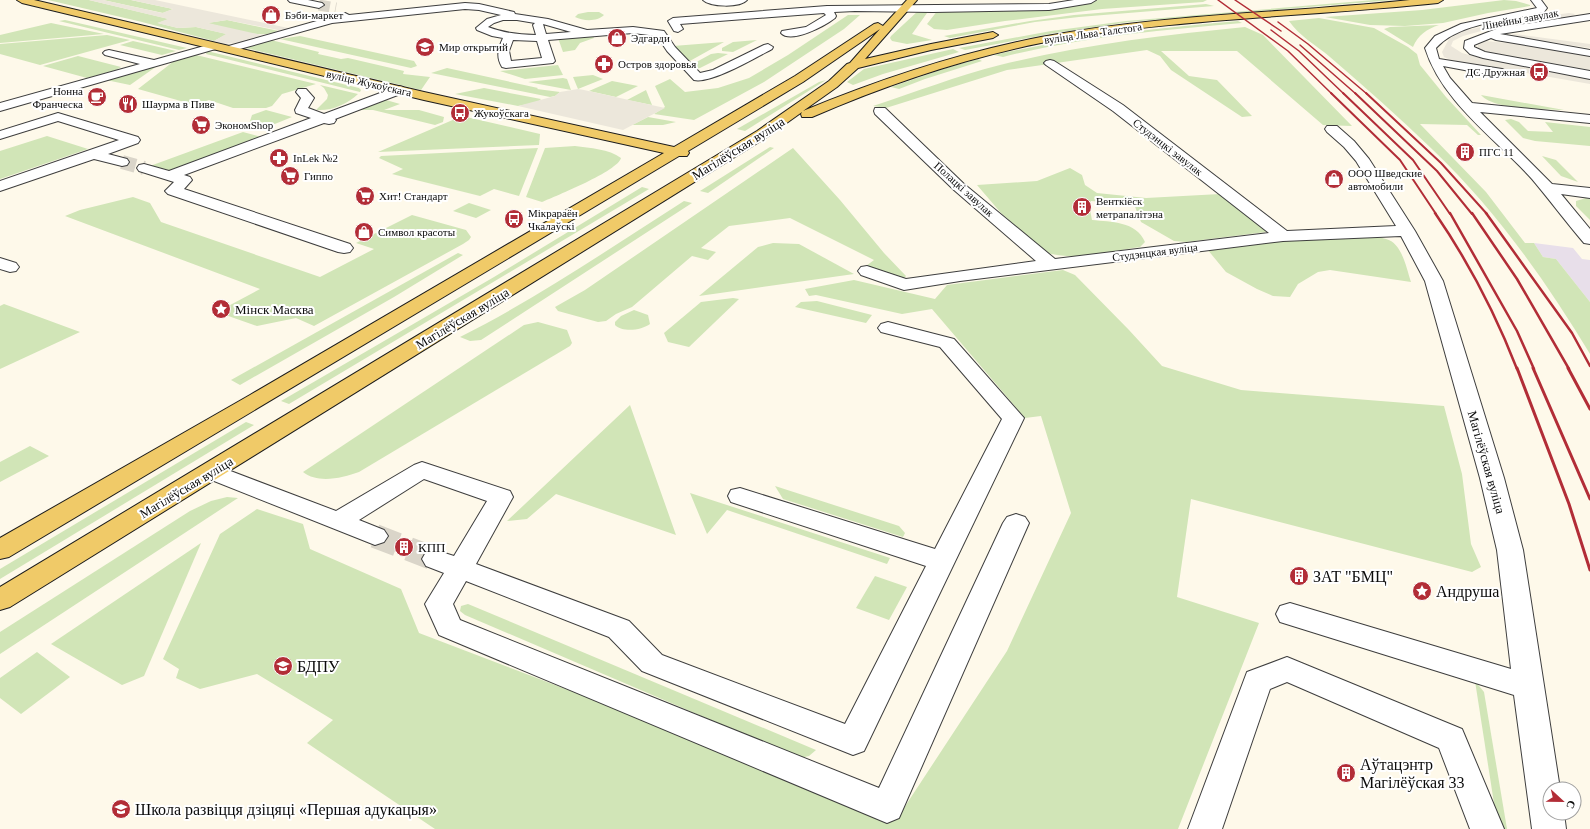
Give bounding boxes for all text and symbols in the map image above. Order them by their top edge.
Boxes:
shop icon: Бэби-маркет [260,4,282,26]
street label: Лінейны завулак [1481,6,1560,32]
place label: Бэби-маркет [285,9,343,21]
street label: вуліца Льва Талстога [1043,20,1143,46]
shop icon: Эдгарди [606,27,628,49]
place label: Эдгарди [631,32,670,44]
school or university icon: Мир открытий [414,36,436,58]
place label: Мир открытий [439,41,508,53]
pharmacy icon: Остров здоровья [593,53,615,75]
place label: Остров здоровья [618,58,696,70]
bus stop icon: ДС Дружная [1528,61,1550,83]
place label: ДС Дружная [1466,66,1525,78]
street label: вуліца Жукоўскага [325,67,413,99]
place label: Нонна Франческа [32,85,83,110]
cafe icon: Нонна Франческа [86,86,108,108]
restaurant icon: Шаурма в Пиве [117,93,139,115]
place label: Шаурма в Пиве [142,98,215,110]
bus stop icon: Жукоўскага [449,102,471,124]
place label: Жукоўскага [474,107,529,119]
supermarket icon: ЭкономShop [190,114,212,136]
street label: Магілёўская вуліца [689,114,788,183]
street label: Студэнцкі завулак [1131,116,1206,178]
place label: ЭкономShop [215,119,274,131]
building icon: ПГС 11 [1454,141,1476,163]
place label: ПГС 11 [1479,146,1514,158]
pharmacy icon: InLek №2 [268,147,290,169]
place label: InLek №2 [293,152,338,164]
street label: Полацкі завулак [932,159,997,219]
supermarket icon: Гиппо [279,165,301,187]
place label: ООО Шведские автомобили [1348,167,1422,192]
shop icon: ООО Шведские автомобили [1323,168,1345,190]
place label: Гиппо [304,170,334,182]
supermarket icon: Хит! Стандарт [354,185,376,207]
place label: Хит! Стандарт [379,190,448,202]
place label: Венткіёск метрапалітэна [1096,195,1163,220]
building icon: Венткіёск метрапалітэна [1071,196,1093,218]
place label: Мікрараён Чкалаўскі [528,207,578,232]
bus stop icon: Мікрараён Чкалаўскі [503,208,525,230]
shop icon: Символ красоты [353,221,375,243]
place label: Символ красоты [378,226,456,238]
street label: Студэнцкая вуліца [1112,241,1199,263]
street label: Магілёўская вуліца [413,284,512,352]
place icon: Мінск Масква [210,298,232,320]
place label: Мінск Масква [235,302,314,317]
street label: Магілёўская вуліца [1465,409,1508,516]
street label: Магілёўская вуліца [137,453,236,521]
building icon: КПП [393,536,415,558]
place label: КПП [418,540,445,555]
building icon: ЗАТ "БМЦ" [1288,565,1310,587]
place label: ЗАТ "БМЦ" [1313,568,1393,586]
place icon: Андруша [1411,580,1433,602]
place label: Андруша [1436,583,1499,601]
school or university icon: БДПУ [272,655,294,677]
place label: БДПУ [297,658,340,676]
place label: Аўтацэнтр Магілёўская 33 [1360,756,1465,792]
building icon: Аўтацэнтр Магілёўская 33 [1335,762,1357,784]
north arrow [1542,781,1582,821]
school or university icon: Школа развіцця дзіцяці «Першая адукацыя» [110,798,132,820]
text: С [1564,799,1578,811]
place label: Школа развіцця дзіцяці «Першая адукацыя» [135,801,437,819]

